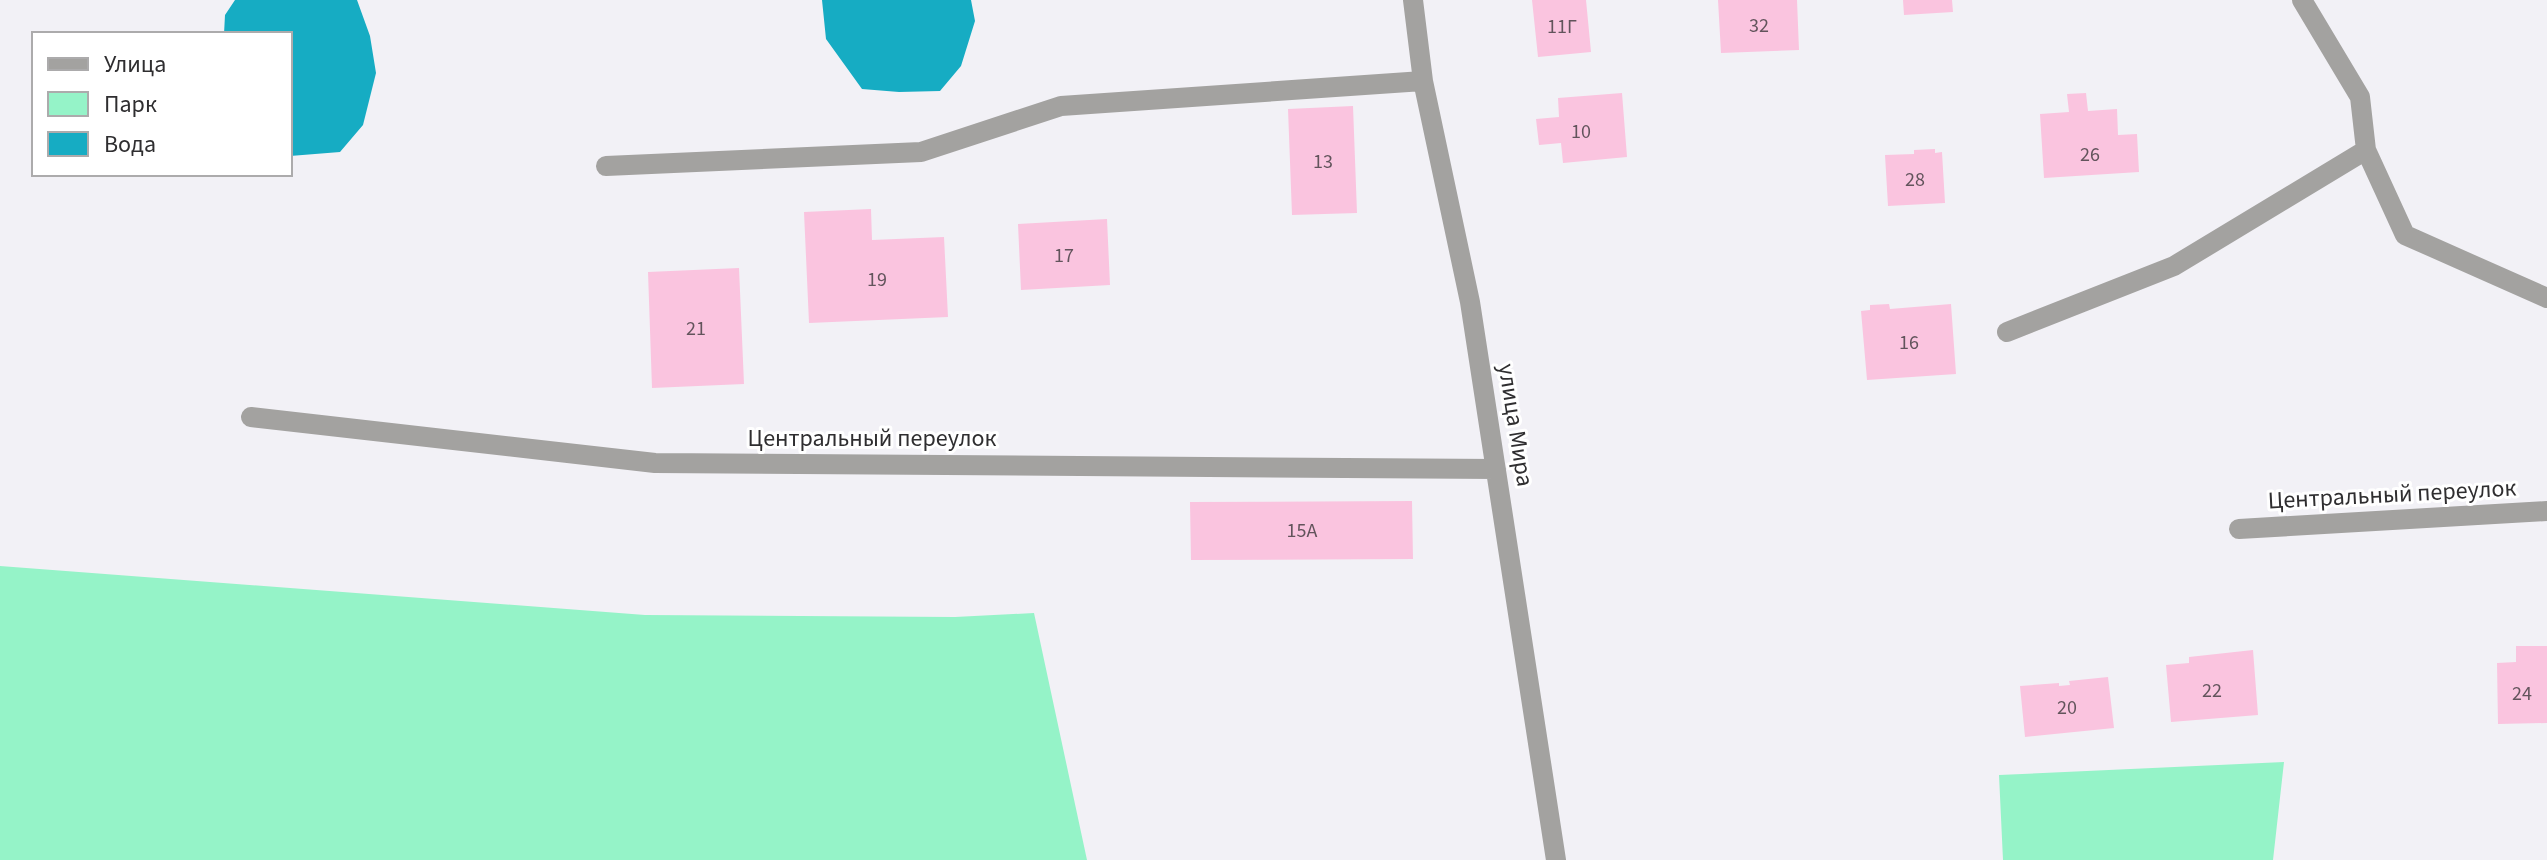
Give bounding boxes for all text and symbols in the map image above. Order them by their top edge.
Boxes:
house number: 32 [1749,12,1769,40]
house number: 11Г [1547,13,1577,41]
legend [32,32,292,176]
text: Улица [104,47,166,82]
text: Парк [104,87,157,122]
house number: 10 [1571,118,1591,146]
text: Вода [104,127,156,162]
house number: 26 [2080,141,2100,169]
house number: 13 [1313,148,1333,176]
house number: 28 [1905,166,1925,194]
house number: 17 [1054,242,1074,270]
house number: 19 [867,266,887,294]
house number: 21 [686,315,706,343]
house number: 16 [1899,329,1919,357]
street label: улица Мира [1489,361,1542,489]
street label: Центральный переулок [748,421,997,456]
street label: Центральный переулок [2267,471,2517,518]
house number: 15А [1287,517,1317,545]
house number: 22 [2202,677,2222,705]
house number: 24 [2512,680,2532,708]
house number: 20 [2057,694,2077,722]

